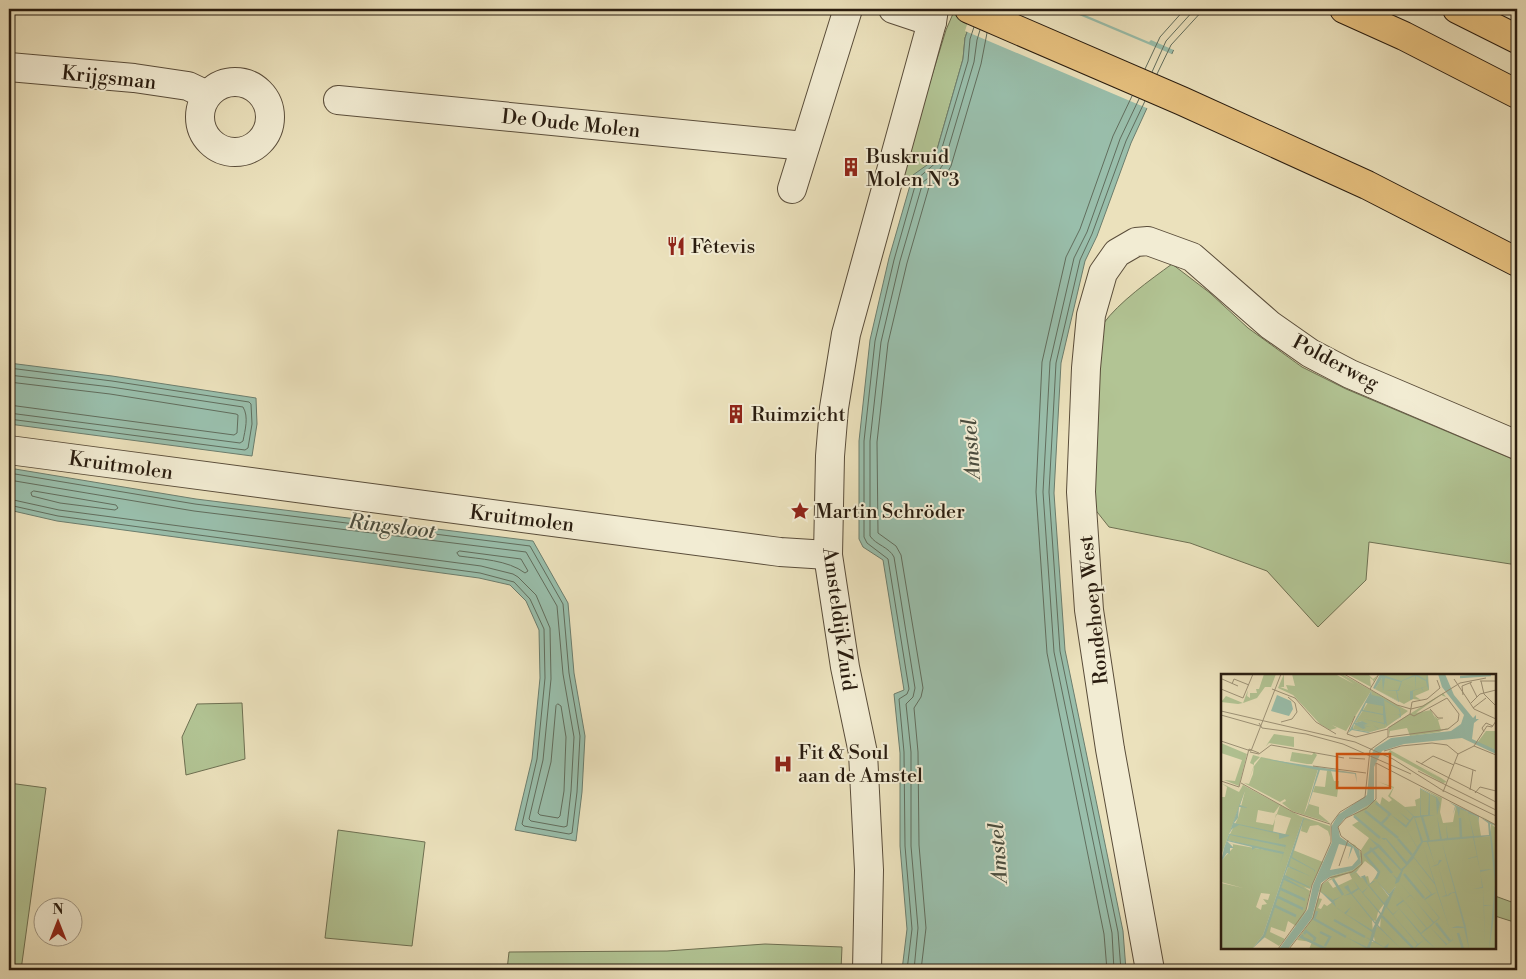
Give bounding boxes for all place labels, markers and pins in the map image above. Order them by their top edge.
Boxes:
place label: Buskruid Molen №3 [865,145,960,193]
building icon: Buskruid Molen №3 [840,156,862,178]
restaurant icon: Fêtevis [665,235,687,257]
place label: Fêtevis [691,235,755,260]
building icon: Ruimzicht [725,403,747,425]
place label: Ruimzicht [751,403,845,428]
place icon: Martin Schröder [789,500,811,522]
place label: Martin Schröder [815,500,965,525]
place label: Fit & Soul aan de Amstel [798,741,923,789]
hospital icon: Fit & Soul aan de Amstel [772,753,794,775]

